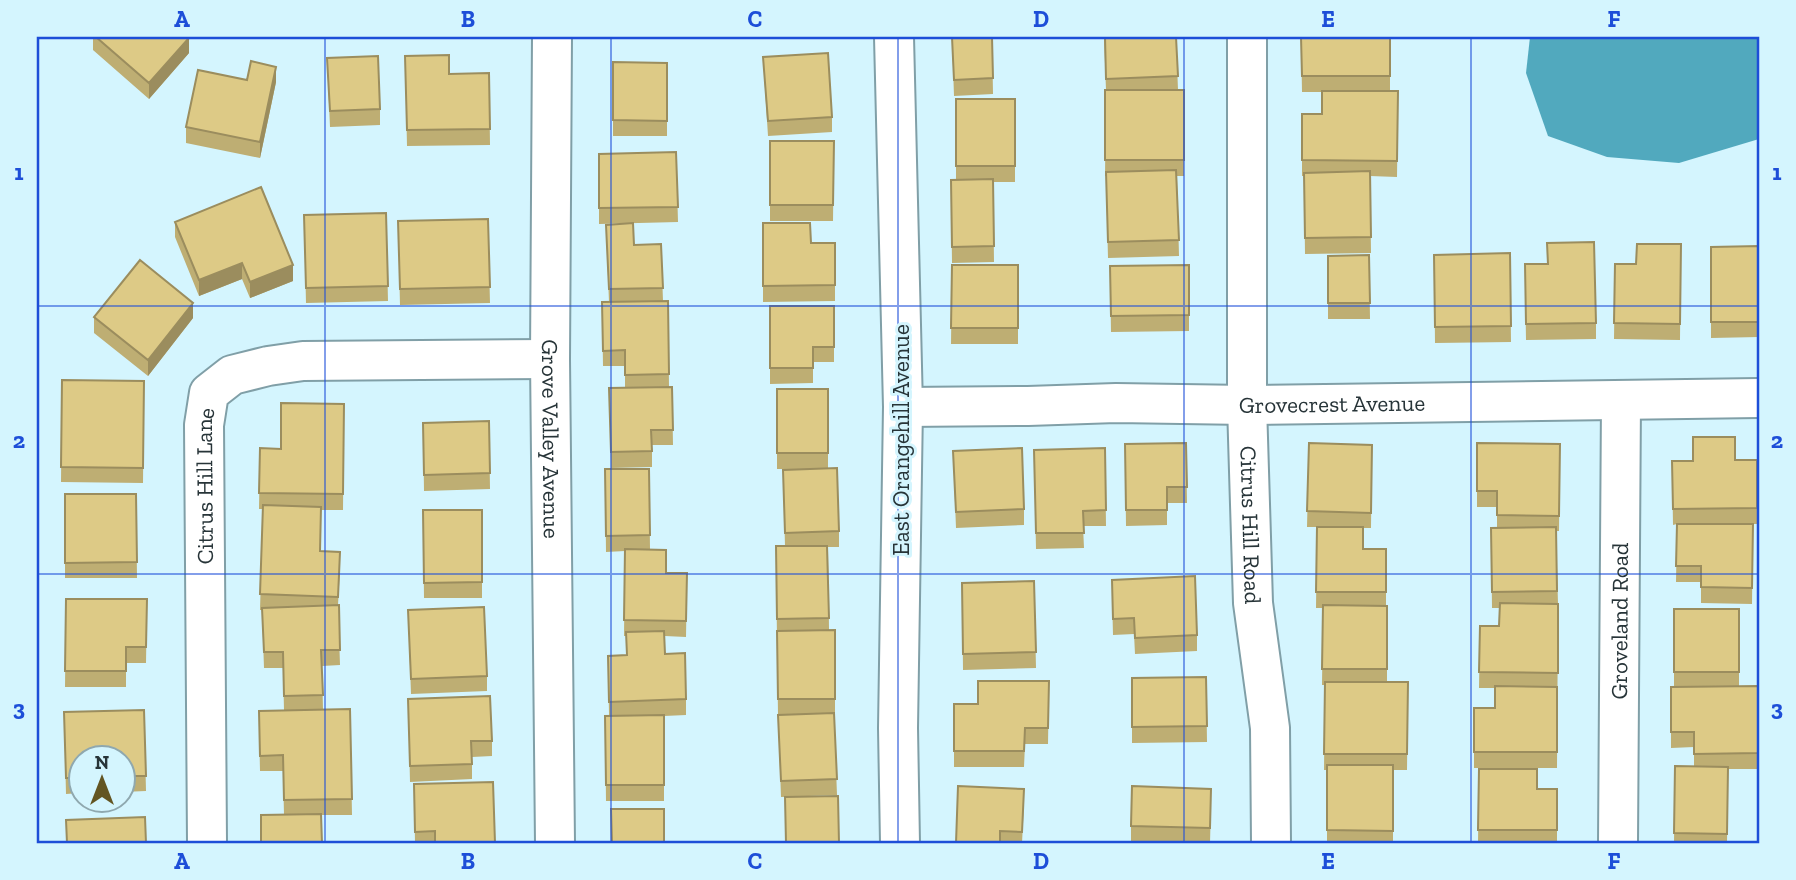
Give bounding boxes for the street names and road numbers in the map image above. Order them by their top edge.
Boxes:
street label: East Orangehill Avenue [887,324,915,556]
street label: Grove Valley Avenue [536,339,566,539]
street label: Grovecrest Avenue [1239,389,1425,419]
street label: Citrus Hill Lane [190,406,221,564]
street label: Citrus Hill Road [1234,445,1267,605]
street label: Groveland Road [1605,542,1634,700]

